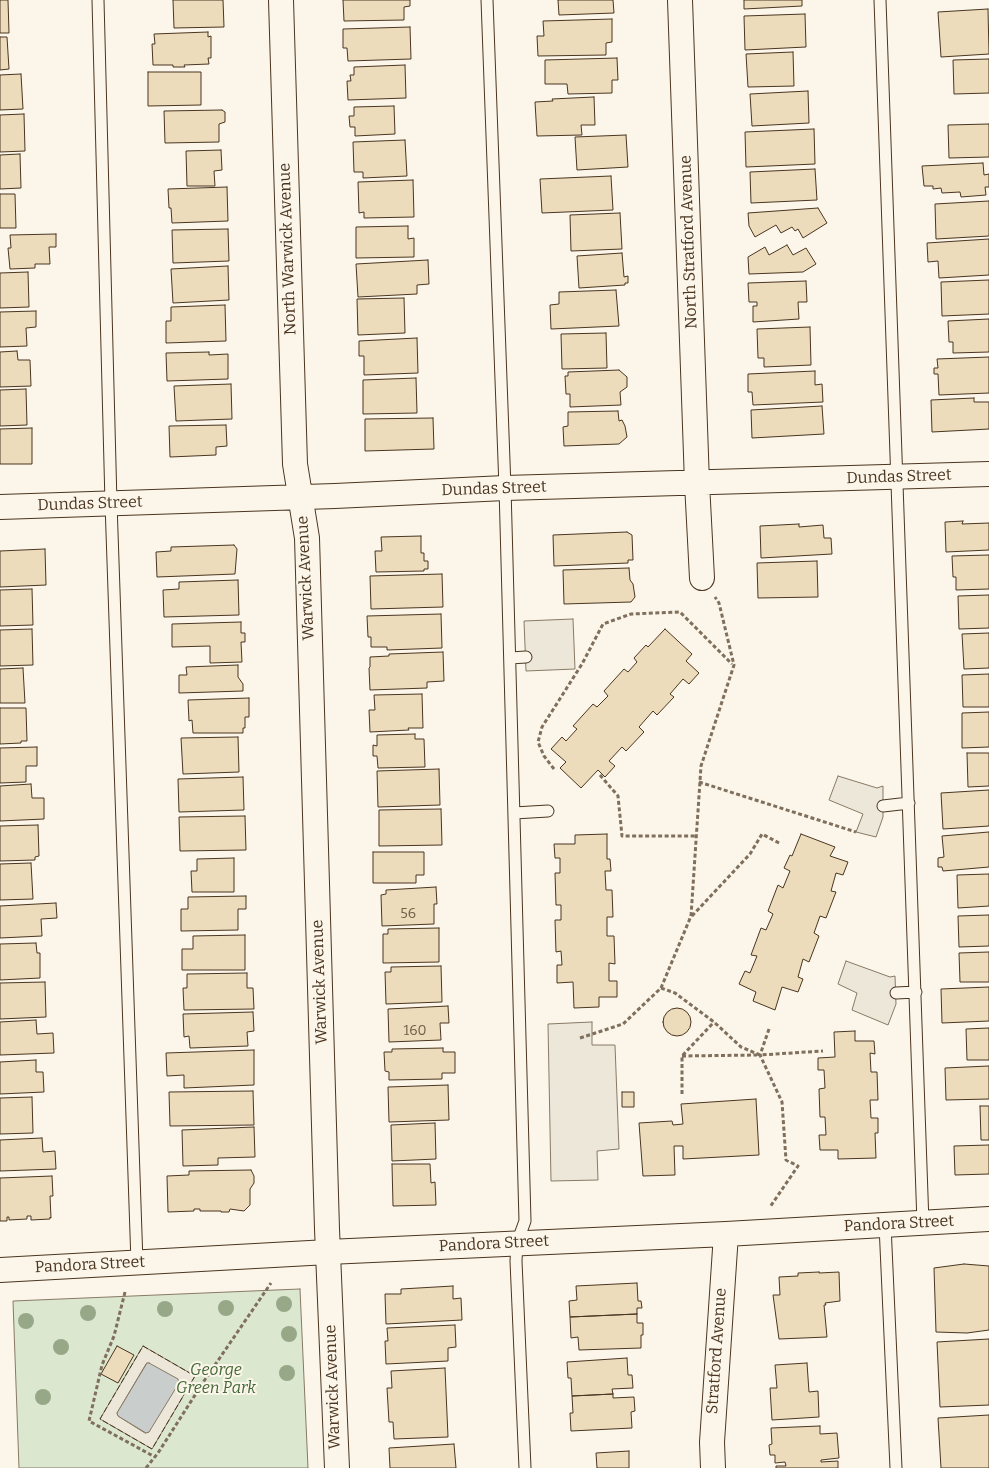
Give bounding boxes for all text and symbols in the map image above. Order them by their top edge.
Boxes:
street label: North Stratford Avenue [676,155,702,329]
street label: North Warwick Avenue [275,163,301,335]
street label: Dundas Street [846,466,952,488]
street label: Dundas Street [441,478,547,500]
street label: Dundas Street [37,493,143,515]
street label: Warwick Avenue [293,515,319,641]
house number: 56 [400,906,416,922]
street label: Warwick Avenue [308,919,332,1045]
house number: 160 [404,1023,426,1039]
street label: Pandora Street [843,1212,955,1236]
street label: Pandora Street [438,1232,550,1256]
street label: Pandora Street [34,1253,146,1277]
street label: Stratford Avenue [703,1287,731,1415]
street label: Warwick Avenue [321,1324,345,1450]
park label: George Green Park [176,1361,256,1399]

